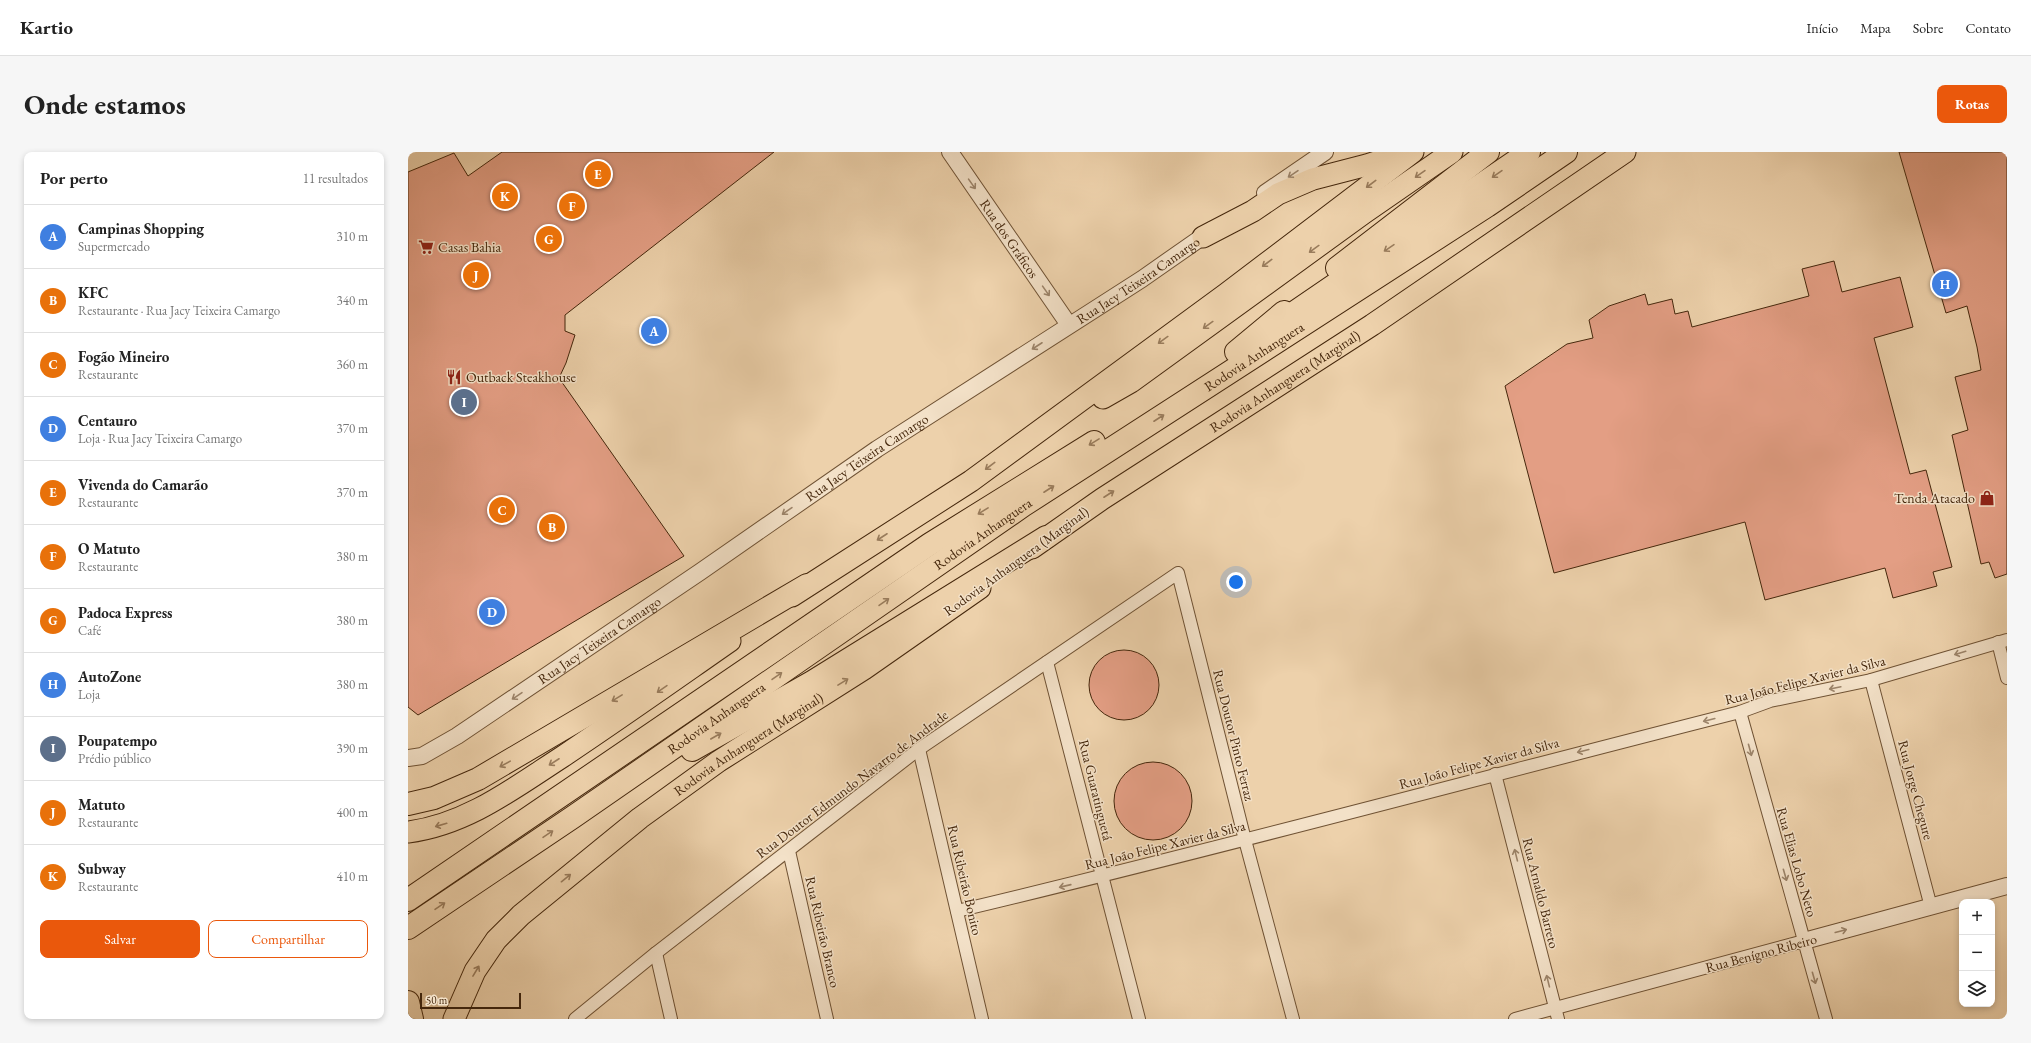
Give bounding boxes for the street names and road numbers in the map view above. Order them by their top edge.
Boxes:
street label: Rua dos Gráficos [976,196,1043,282]
street label: Rua Jacy Teixeira Camargo [1073,232,1203,328]
street label: Rodovia Anhanguera [1201,317,1308,395]
street label: Rodovia Anhanguera (Marginal) [1206,326,1363,436]
street label: Rua Jacy Teixeira Camargo [802,409,932,505]
street label: Rodovia Anhanguera [930,493,1035,574]
street label: Rodovia Anhanguera (Marginal) [940,502,1092,620]
street label: Rua Jacy Teixeira Camargo [534,592,664,688]
street label: Rua João Felipe Xavier da Silva [1723,651,1888,709]
street label: Rua Doutor Pinto Ferraz [1209,668,1259,803]
street label: Rodovia Anhanguera [664,677,769,758]
street label: Rodovia Anhanguera (Marginal) [670,688,827,800]
street label: Rua Doutor Edmundo Navarro de Andrade [752,706,952,862]
street label: Rua João Felipe Xavier da Silva [1397,733,1561,793]
street label: Rua Guaratinguetá [1075,738,1117,843]
street label: Rua Jorge Chegure [1894,738,1938,842]
street label: Rua Elias Lobo Neto [1773,805,1821,919]
street label: Rua João Felipe Xavier da Silva [1083,816,1248,874]
street label: Rua Ribeirão Bonito [944,823,986,937]
street label: Rua Arnaldo Barreto [1519,836,1563,950]
street label: Rua Ribeirão Branco [801,875,845,989]
street label: Rua Benígno Ribeiro [1703,929,1819,977]

